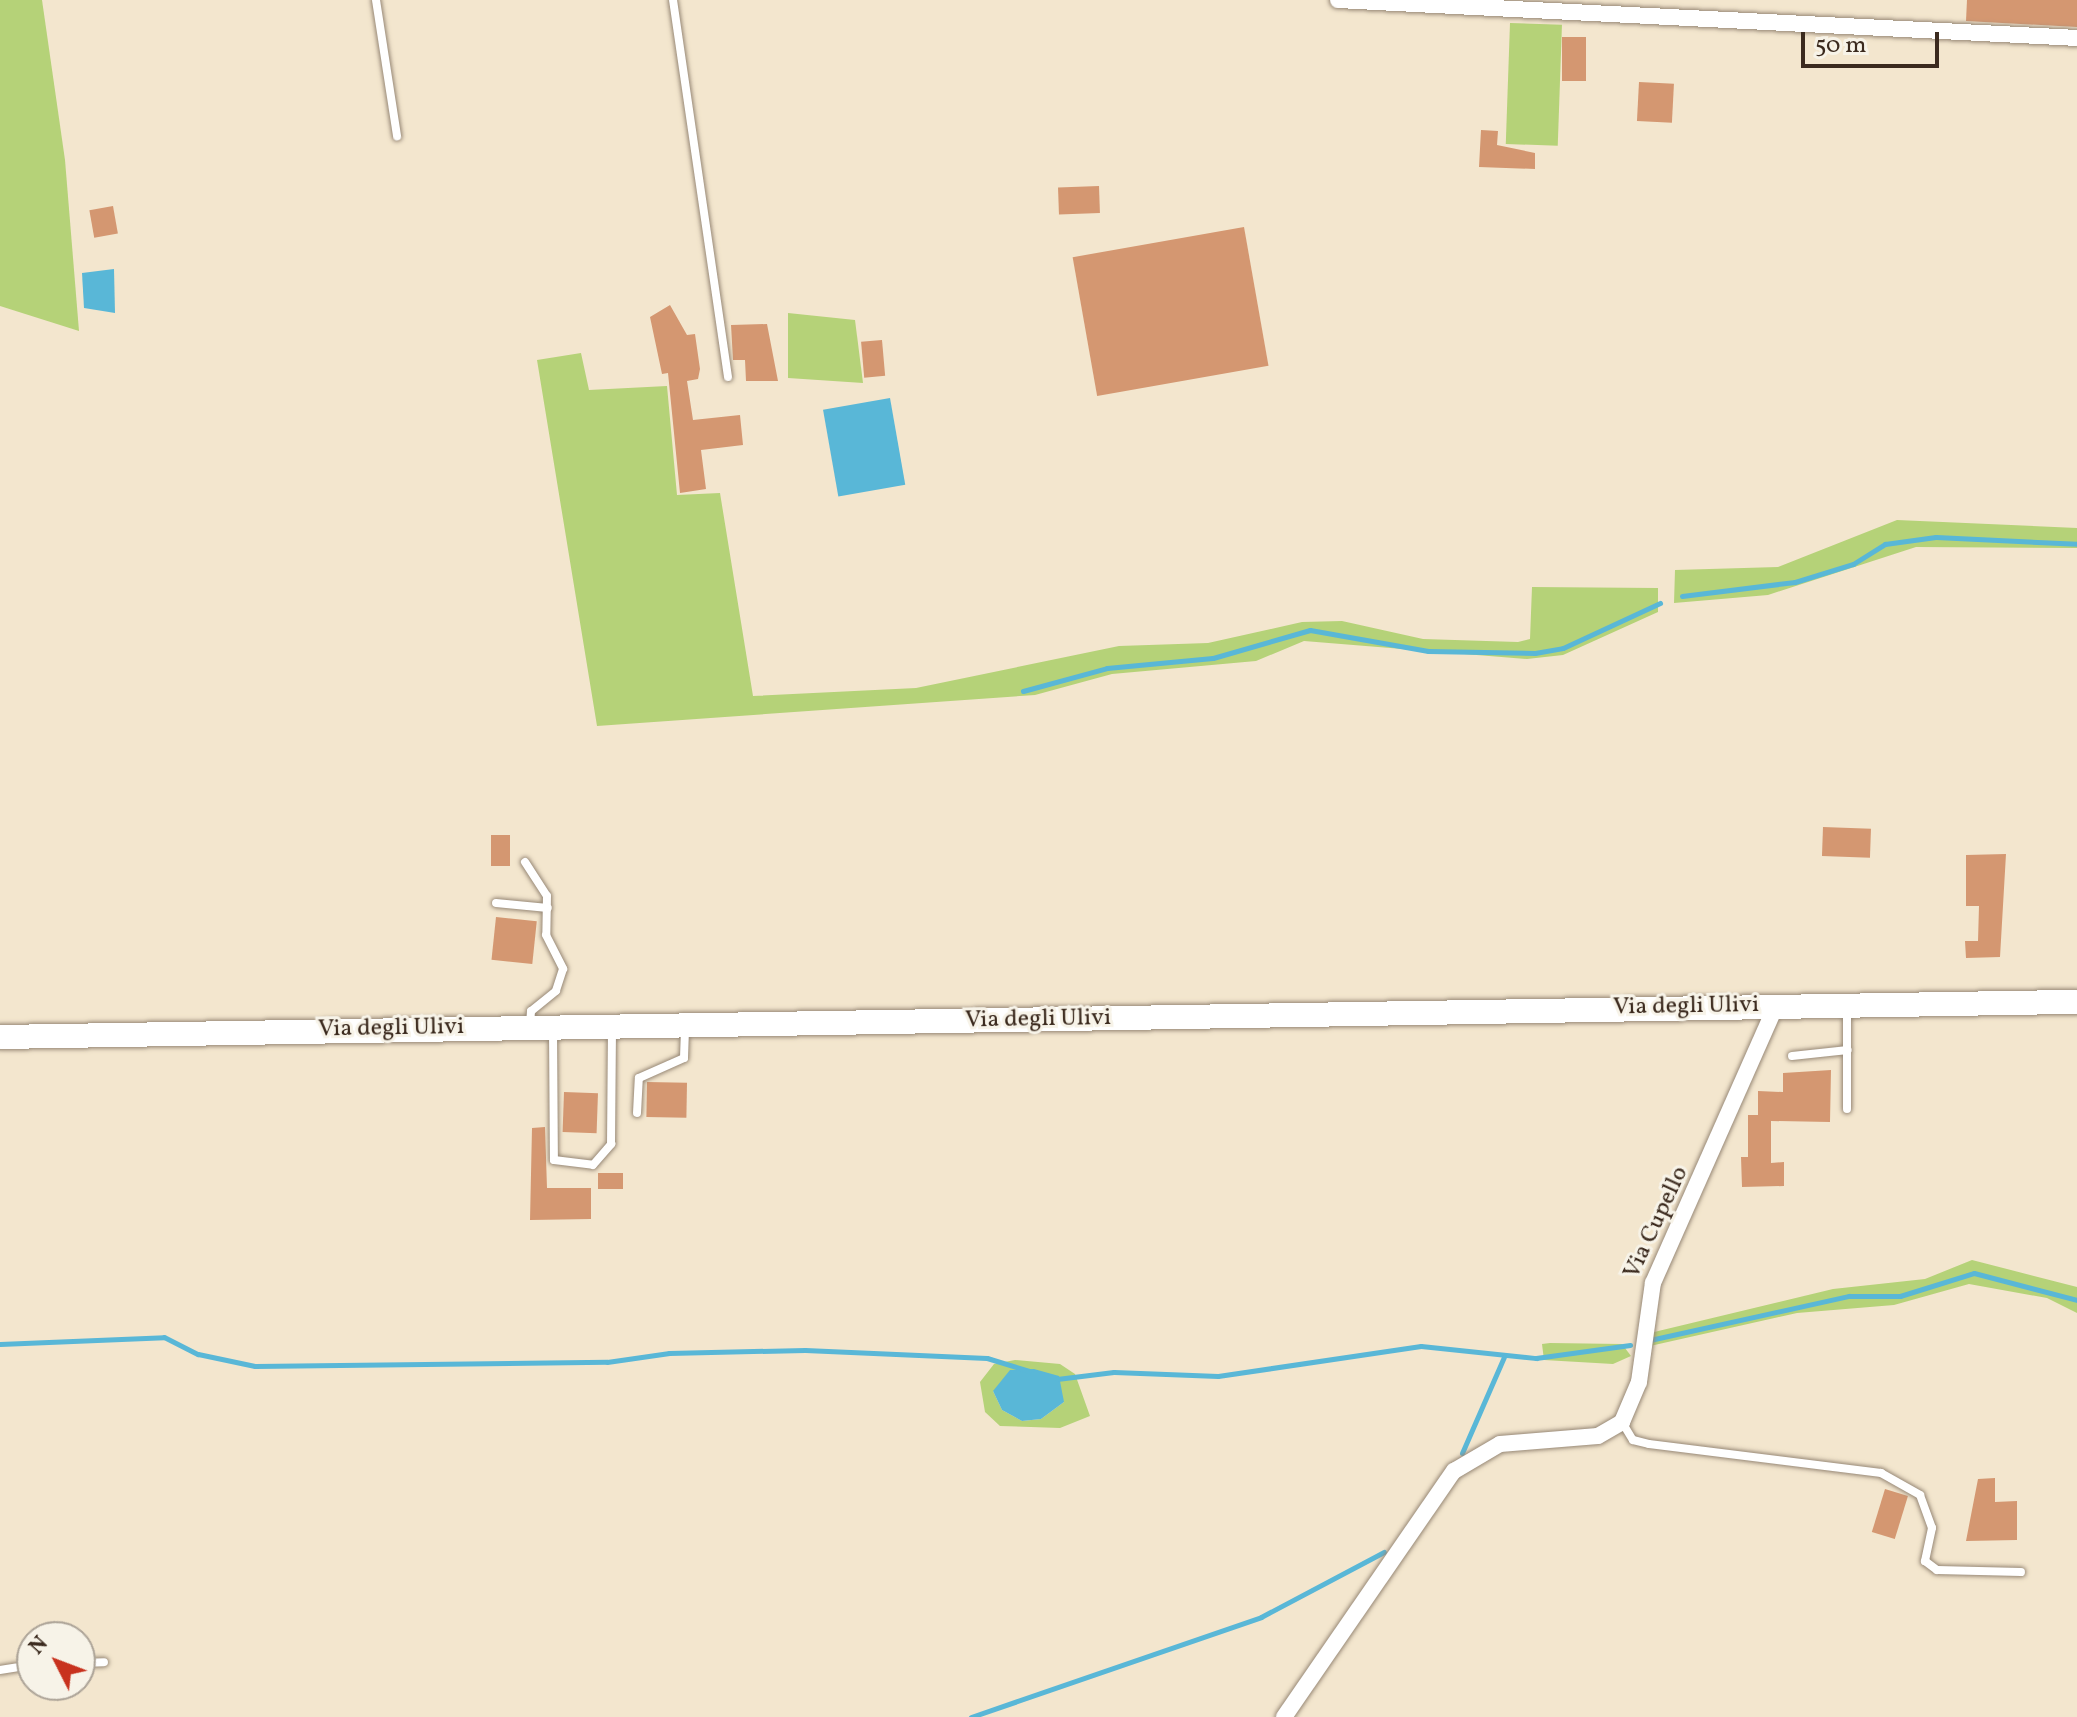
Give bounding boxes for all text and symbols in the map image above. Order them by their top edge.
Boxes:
scale bar [1805,16,1943,66]
text: 50 m [1815,29,1867,63]
street label: Via degli Ulivi [1613,991,1759,1023]
street label: Via degli Ulivi [965,1004,1111,1036]
street label: Via degli Ulivi [318,1013,464,1045]
street label: Via Cupello [1618,1162,1696,1284]
north arrow [16,1621,96,1701]
text: N [22,1630,56,1662]

